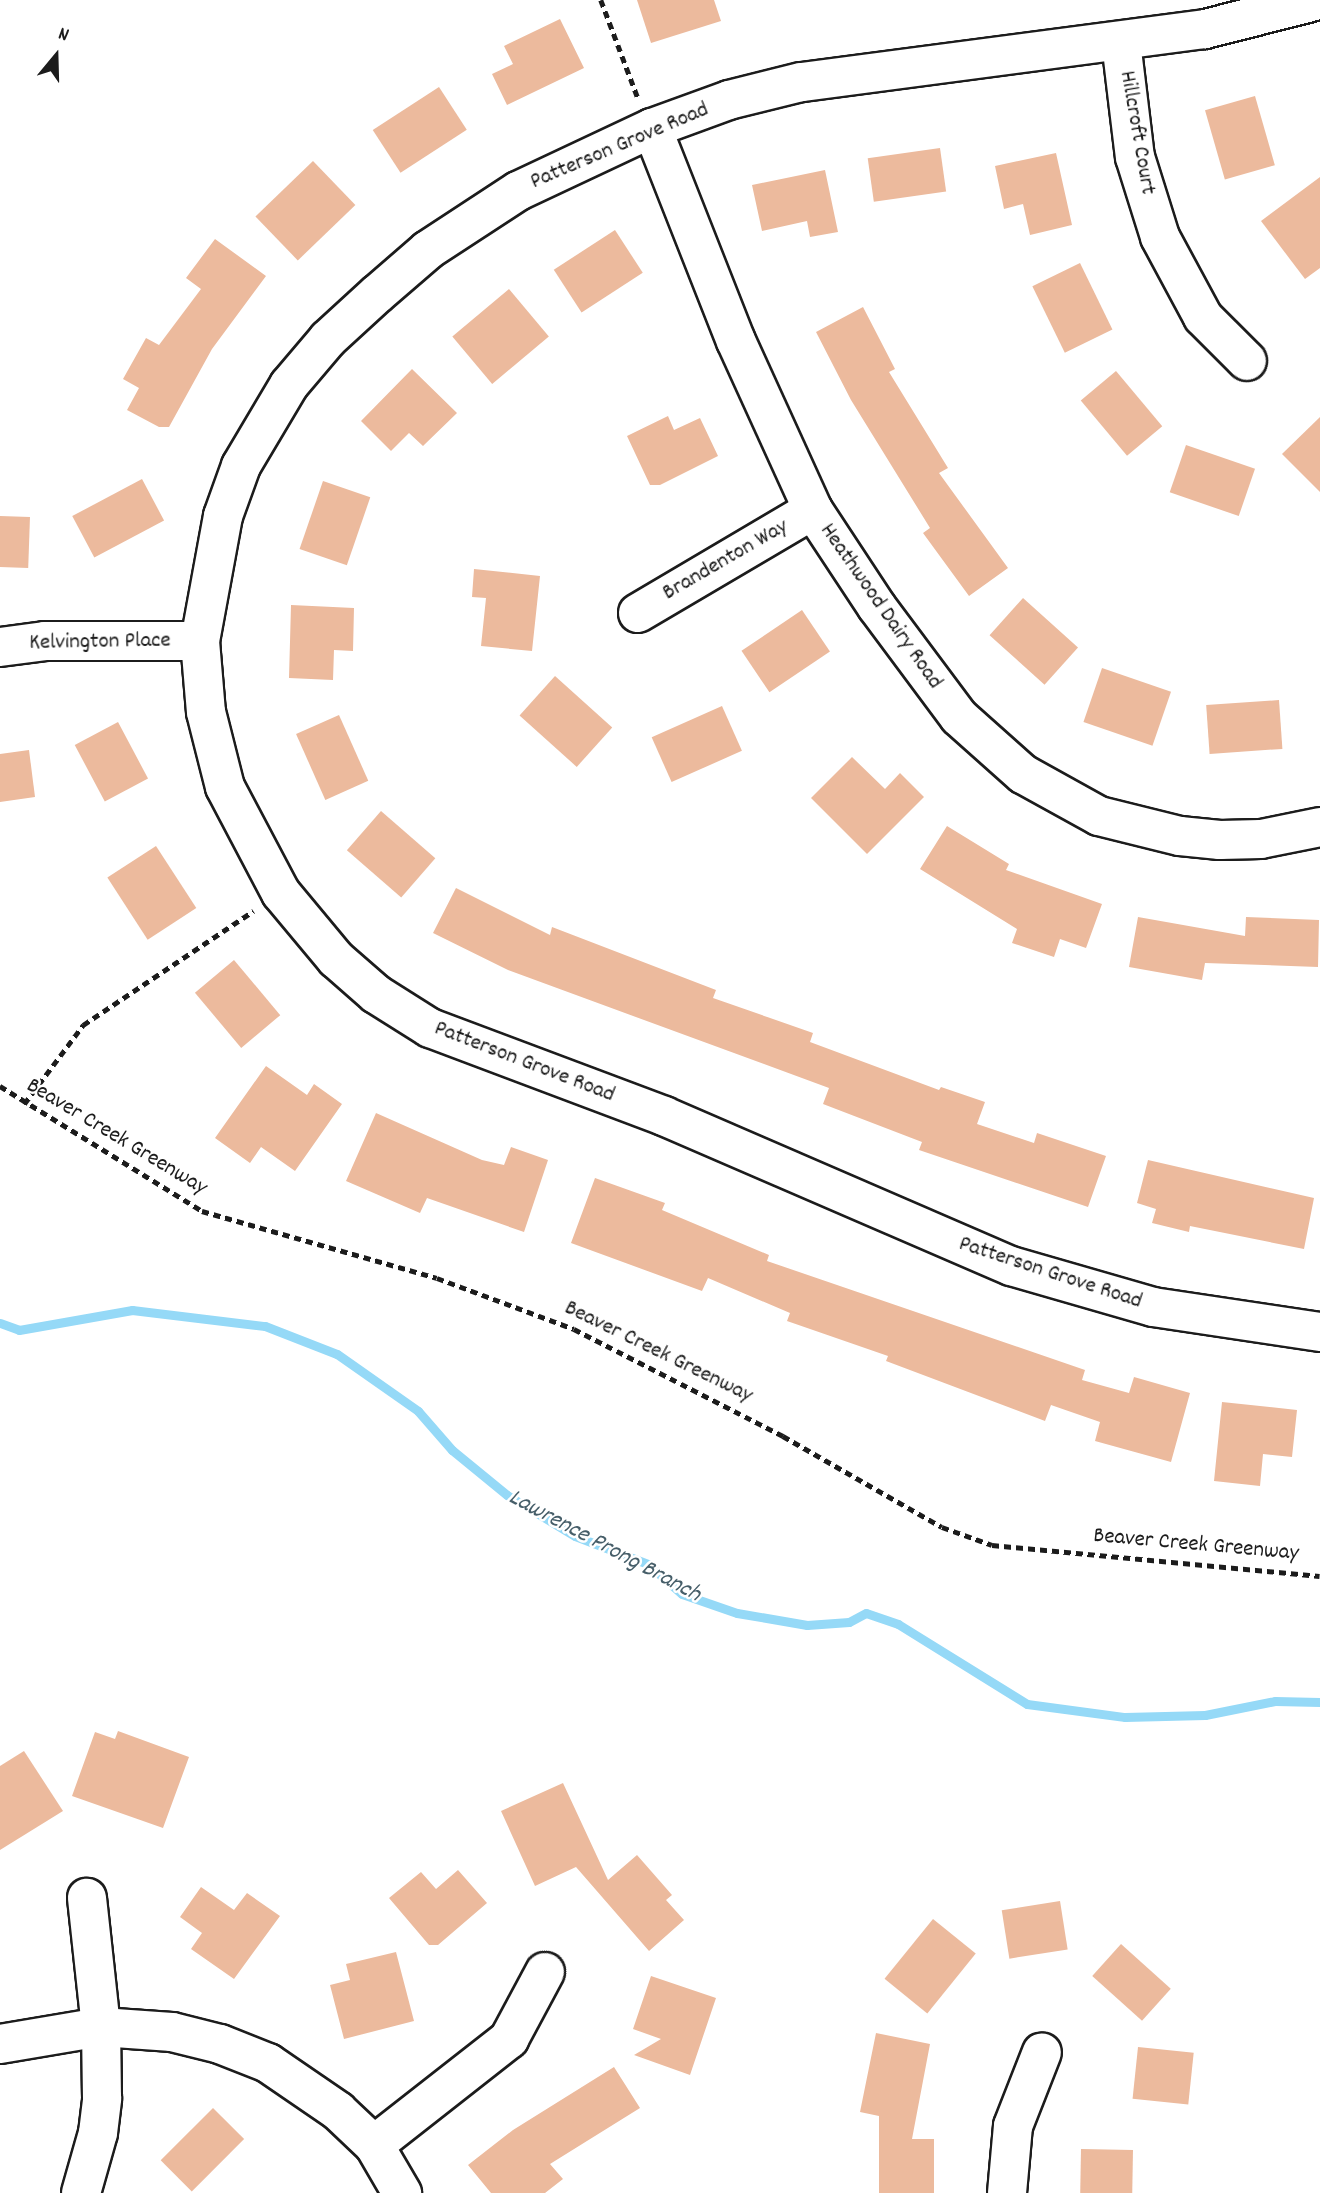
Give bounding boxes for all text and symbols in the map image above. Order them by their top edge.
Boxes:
north arrow [21,21,91,91]
text: N [54,21,72,50]
street label: Hillcroft Court [1112,69,1160,197]
street label: Patterson Grove Road [527,97,713,197]
street label: Brandenton Way [658,514,794,608]
street label: Heathwood Dairy Road [812,519,948,695]
street label: Kelvington Place [29,628,171,658]
street label: Patterson Grove Road [430,1016,618,1110]
street label: Beaver Creek Greenway [21,1073,211,1203]
street label: Patterson Grove Road [955,1231,1145,1317]
street label: Beaver Creek Greenway [559,1295,757,1411]
water label: Lawrence Prong Branch [503,1484,705,1610]
street label: Beaver Creek Greenway [1092,1523,1300,1569]

